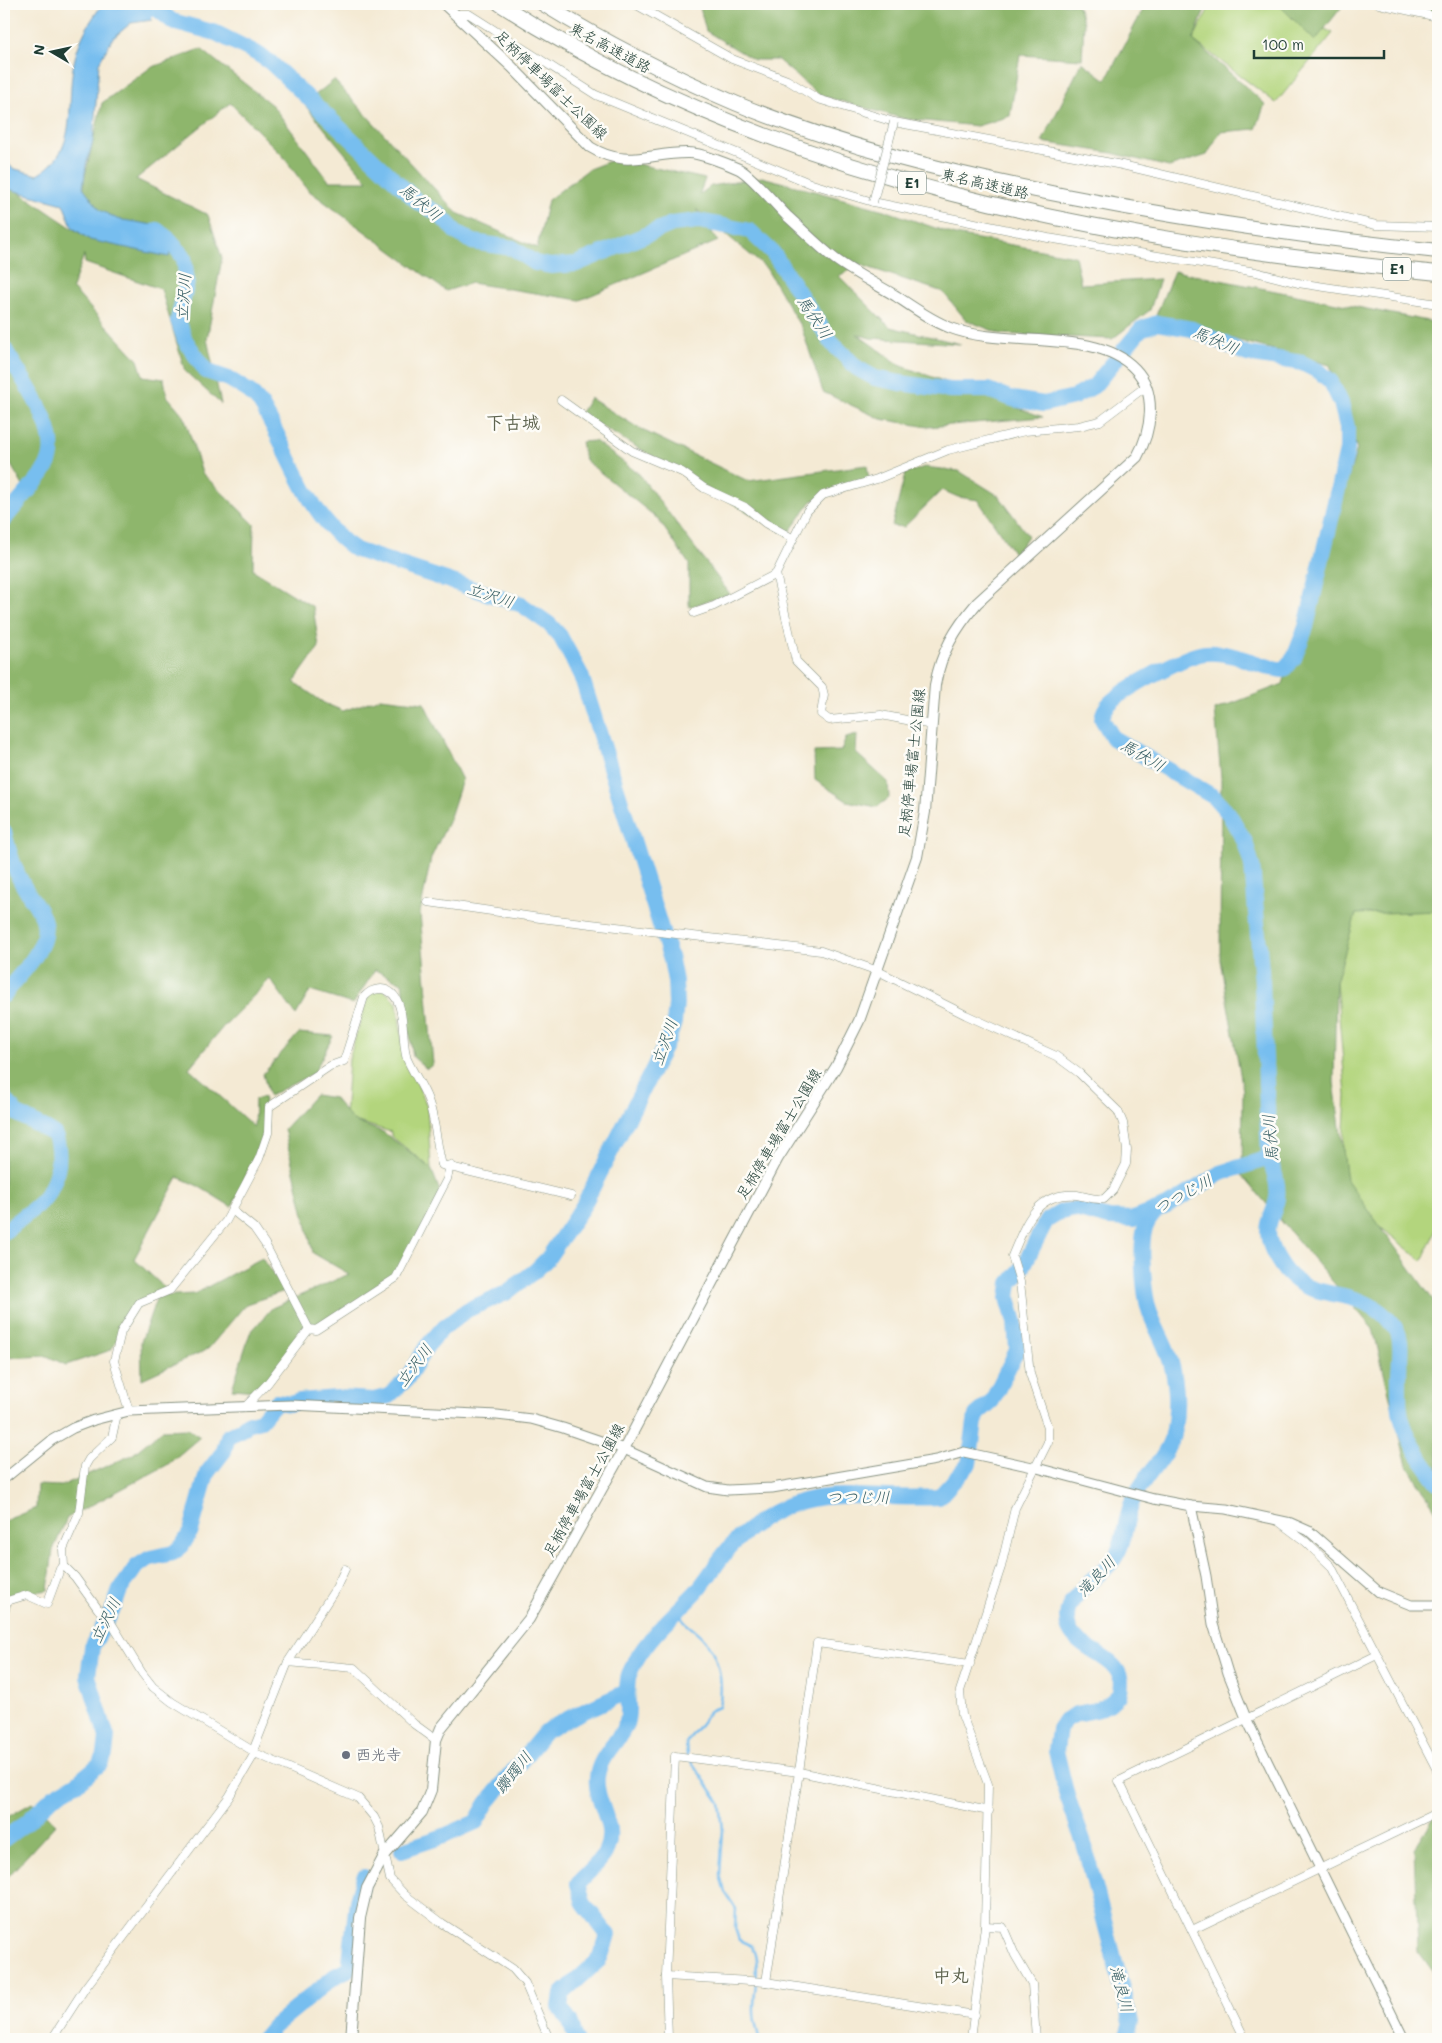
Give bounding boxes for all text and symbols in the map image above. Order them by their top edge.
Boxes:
street label: 東名高速道路 [566,17,655,77]
street label: 足柄停車場富士公園線 [491,25,613,144]
north arrow [28,28,78,78]
scale bar [1254,28,1384,60]
text: 100 m [1262,34,1304,54]
text: N [28,43,49,57]
street label: 東名高速道路 [939,163,1031,203]
road number: E1 [898,172,926,194]
water label: 馬伏川 [396,178,447,225]
road number: E1 [1383,258,1411,280]
water label: 立沢川 [170,272,195,322]
water label: 馬伏川 [793,291,838,342]
water label: 馬伏川 [1190,320,1242,359]
district label: 下古城 [486,410,540,434]
water label: 立沢川 [465,577,517,612]
street label: 足柄停車場富士公園線 [893,687,929,839]
water label: 馬伏川 [1117,733,1169,776]
water label: 立沢川 [645,1016,682,1068]
street label: 足柄停車場富士公園線 [731,1064,825,1203]
water label: 馬伏川 [1257,1113,1282,1163]
water label: つつじ川 [1150,1169,1216,1218]
water label: 立沢川 [391,1339,436,1390]
street label: 足柄停車場富士公園線 [538,1419,628,1560]
water label: つつじ川 [826,1486,890,1507]
water label: 滝良川 [1072,1551,1120,1600]
water label: 立沢川 [85,1594,125,1646]
place label: 西光寺 [356,1744,401,1764]
water label: 躑躅川 [489,1746,536,1797]
marker: 西光寺 [340,1749,352,1761]
district label: 中丸 [933,1963,969,1987]
water label: 滝良川 [1106,1963,1139,2015]

